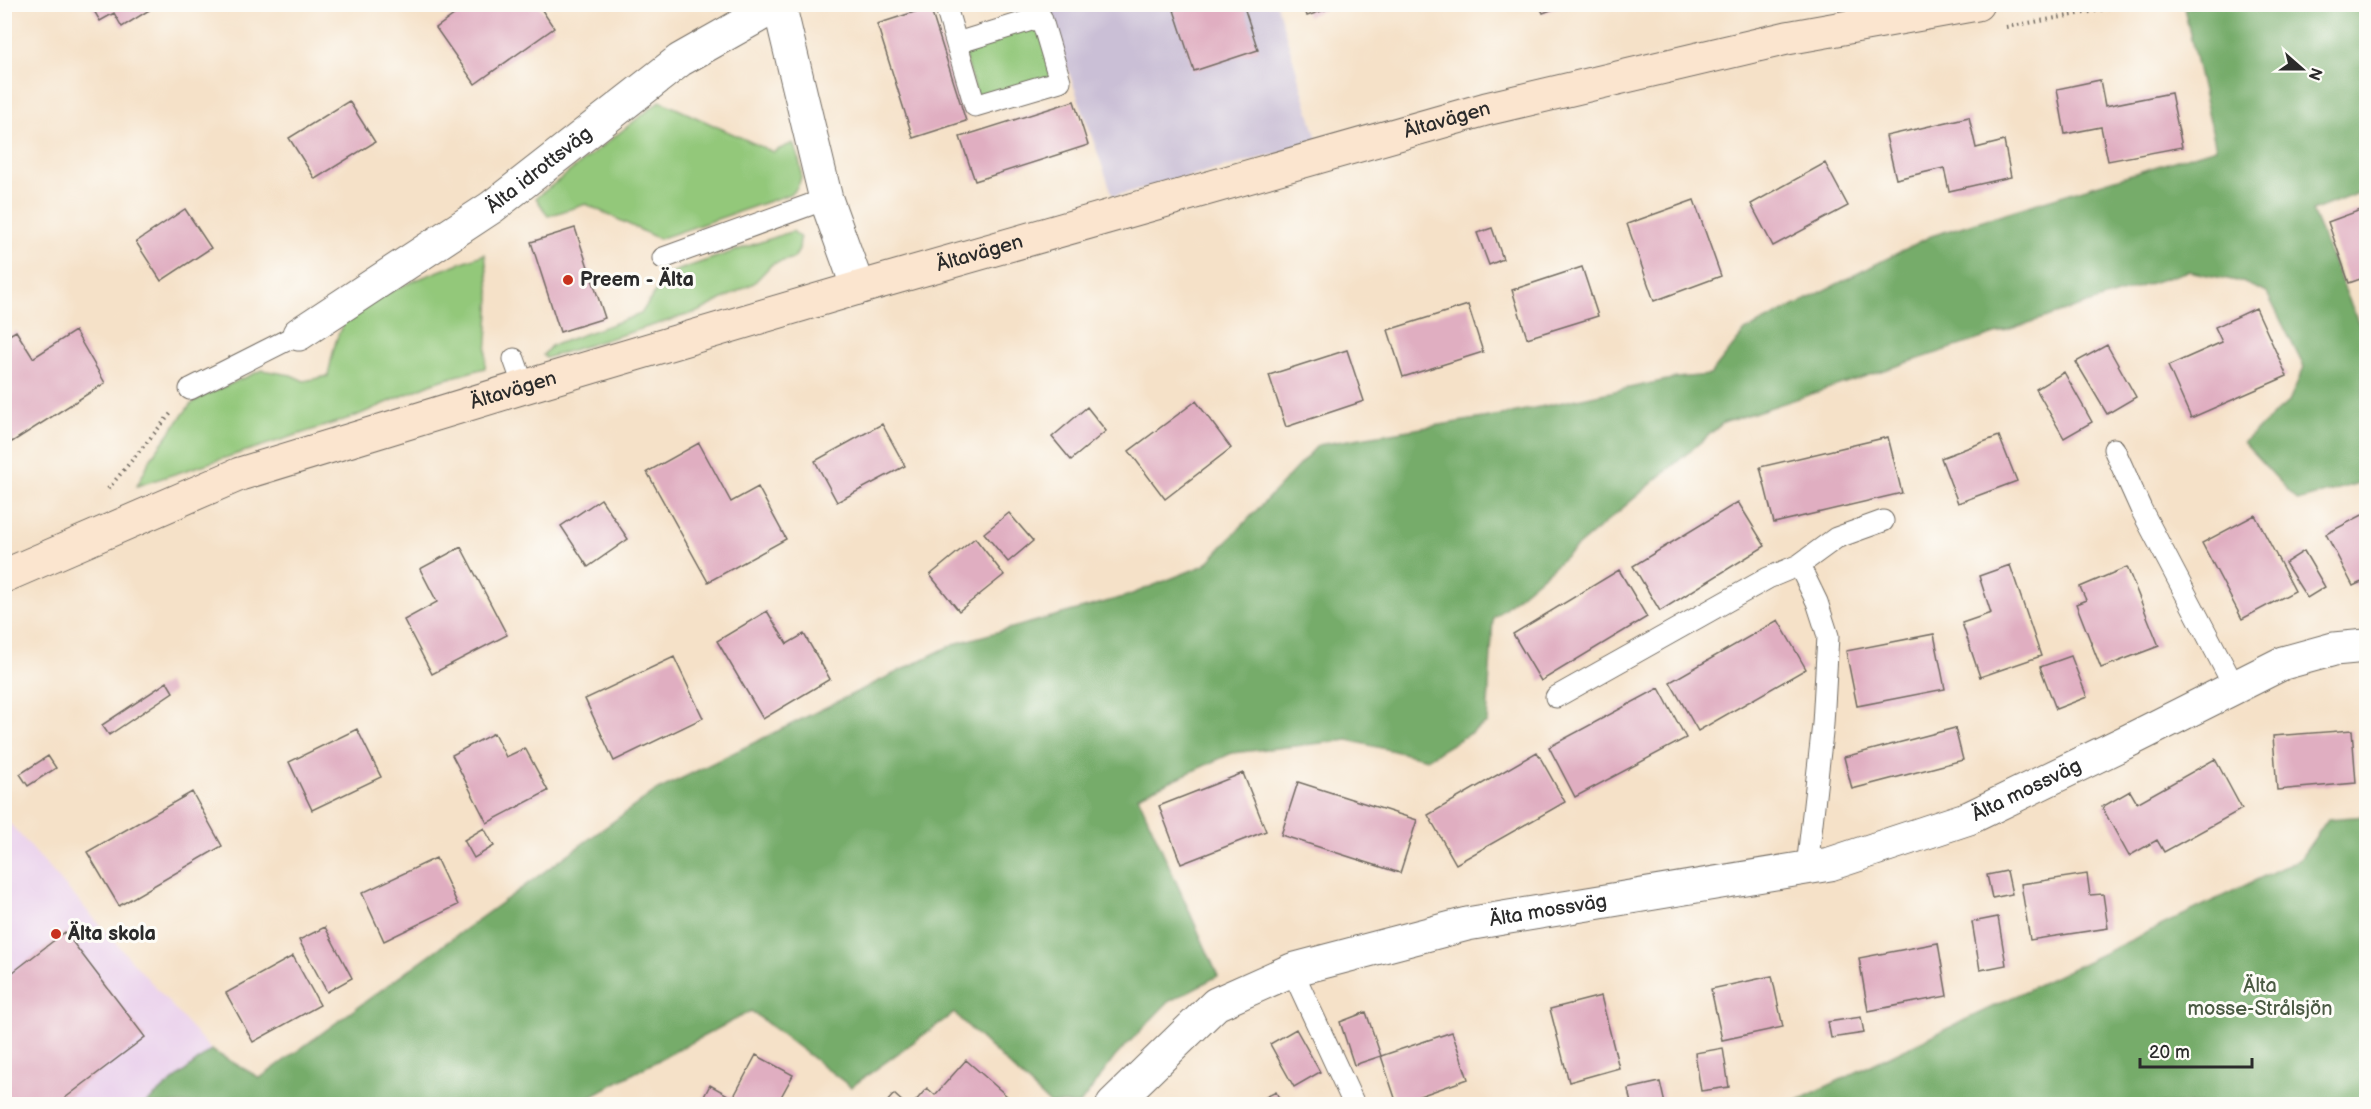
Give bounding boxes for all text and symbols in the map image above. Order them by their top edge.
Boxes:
north arrow [2272,39,2332,99]
text: N [2304,65,2326,83]
street label: Ältavägen [1401,96,1493,144]
street label: Älta idrottsväg [482,121,597,219]
street label: Ältavägen [934,230,1026,277]
place label: Preem - Älta [580,266,694,292]
marker: Preem - Älta [561,273,575,287]
street label: Ältavägen [467,366,559,415]
street label: Älta mossväg [1968,753,2085,827]
street label: Älta mossväg [1488,889,1609,932]
place label: Älta skola [67,920,156,946]
marker: Älta skola [49,927,63,941]
park label: Älta mosse-Strålsjön [2188,974,2332,1021]
scale bar [2140,1031,2252,1069]
text: 20 m [2149,1042,2190,1063]

